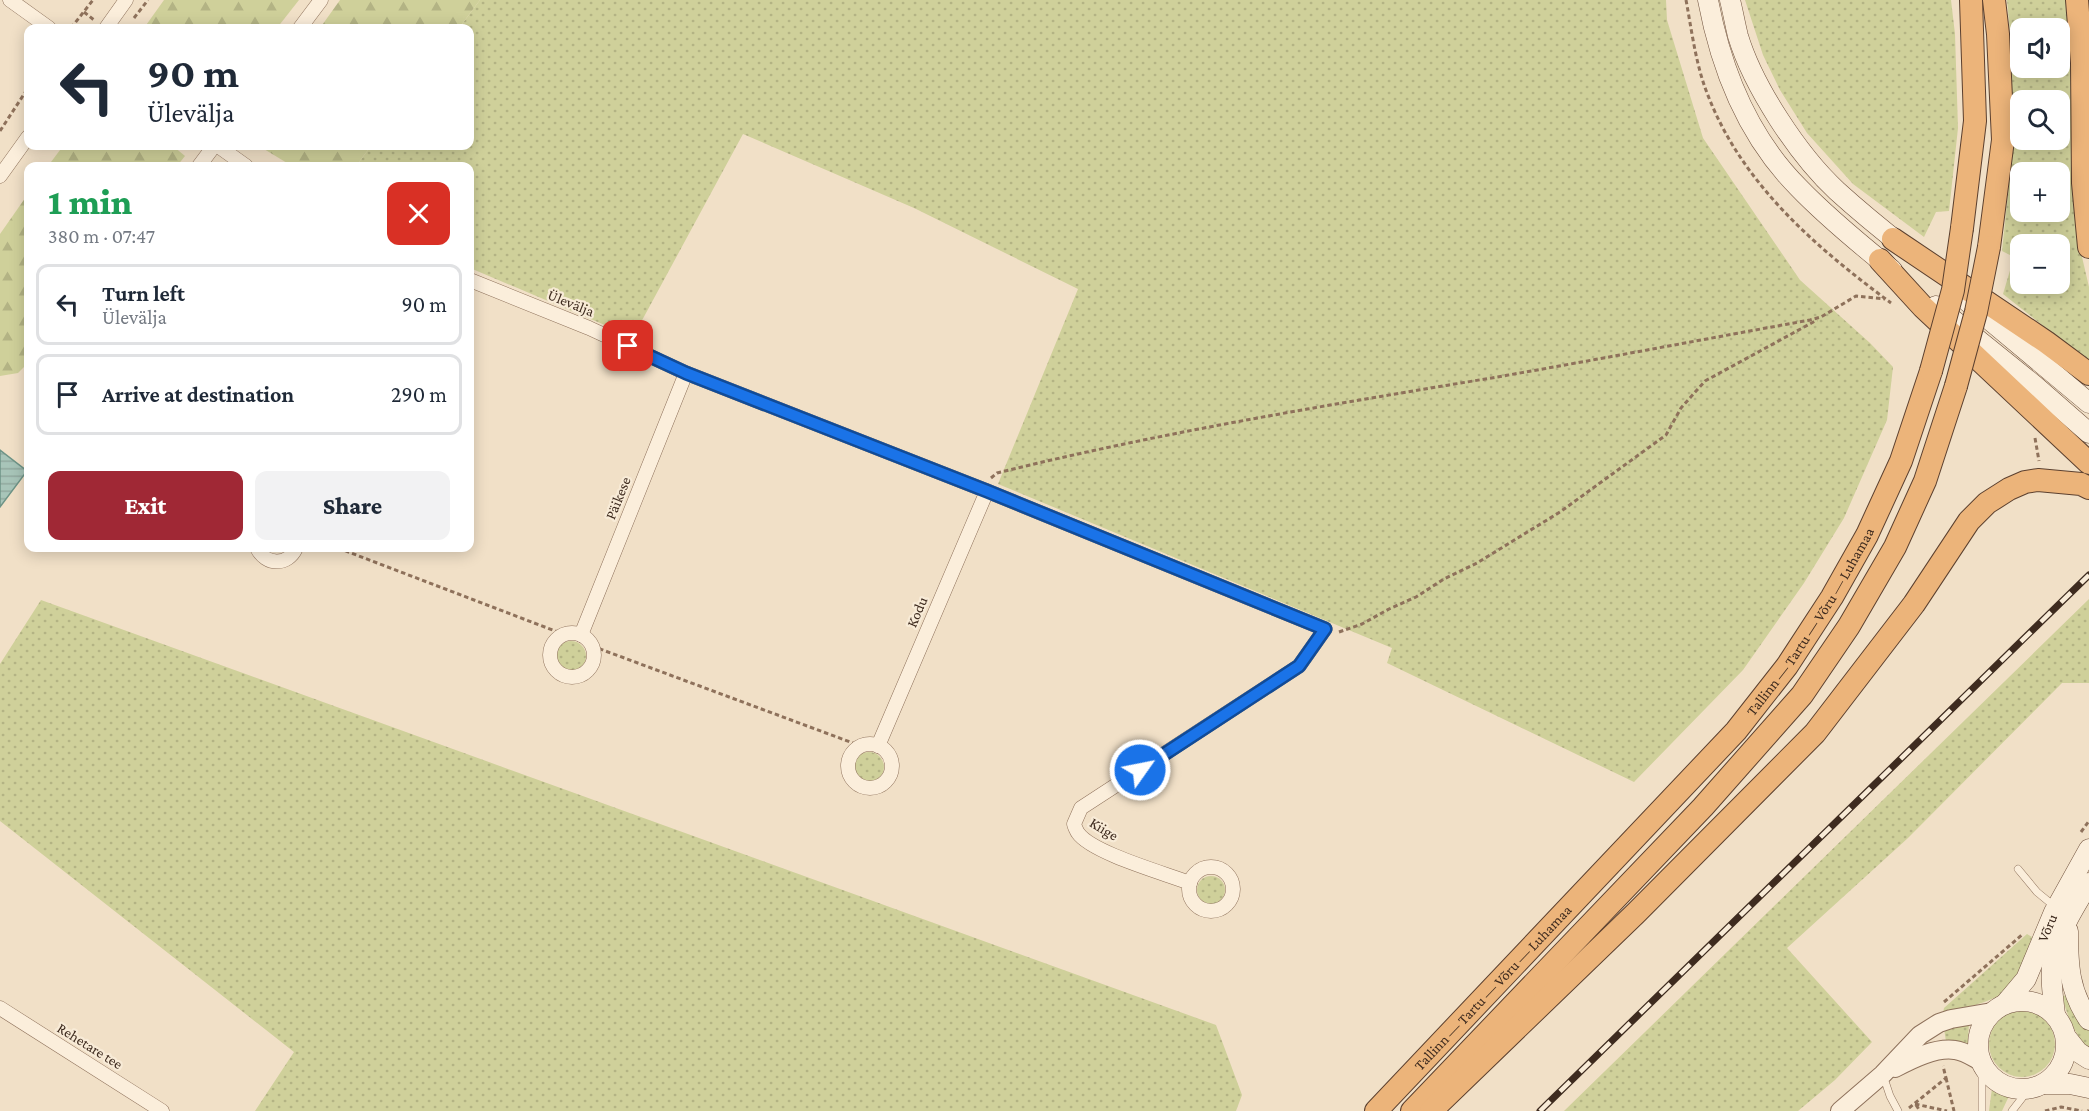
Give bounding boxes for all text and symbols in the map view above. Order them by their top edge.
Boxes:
map controls [2010,18,2070,294]
button: sound [2010,18,2070,78]
icon: left [48,48,126,126]
text: 90 m [147,49,239,96]
button: search [2010,90,2070,150]
text: Ülevälja [147,98,234,128]
button: + [2010,162,2070,222]
text: 1 min [48,182,132,222]
button: close [387,182,450,245]
text: 380 m · 07:47 [48,225,155,247]
button: − [2010,234,2070,294]
text: Turn left [102,281,185,306]
street label: Ülevälja [545,286,597,320]
icon: left [51,288,84,321]
text: 90 m [402,292,447,317]
text: Ülevälja [102,306,167,328]
pin [602,320,653,371]
icon: arrive [611,329,644,362]
icon: arrive [51,378,84,411]
text: Arrive at destination [102,382,294,407]
text: 290 m [391,382,447,407]
button: Exit [48,471,243,540]
button: Share [255,471,450,540]
street label: Päikese [602,474,634,522]
street label: Tallinn — Tartu — Võru — Luhamaa [1743,525,1877,719]
street label: Kodu [903,594,931,630]
position arrow [1108,738,1172,802]
street label: Kiige [1086,814,1121,845]
street label: Tallinn — Tartu — Võru — Luhamaa [1411,902,1575,1073]
street label: Võru [2034,912,2060,944]
street label: Rehetare tee [55,1020,126,1073]

